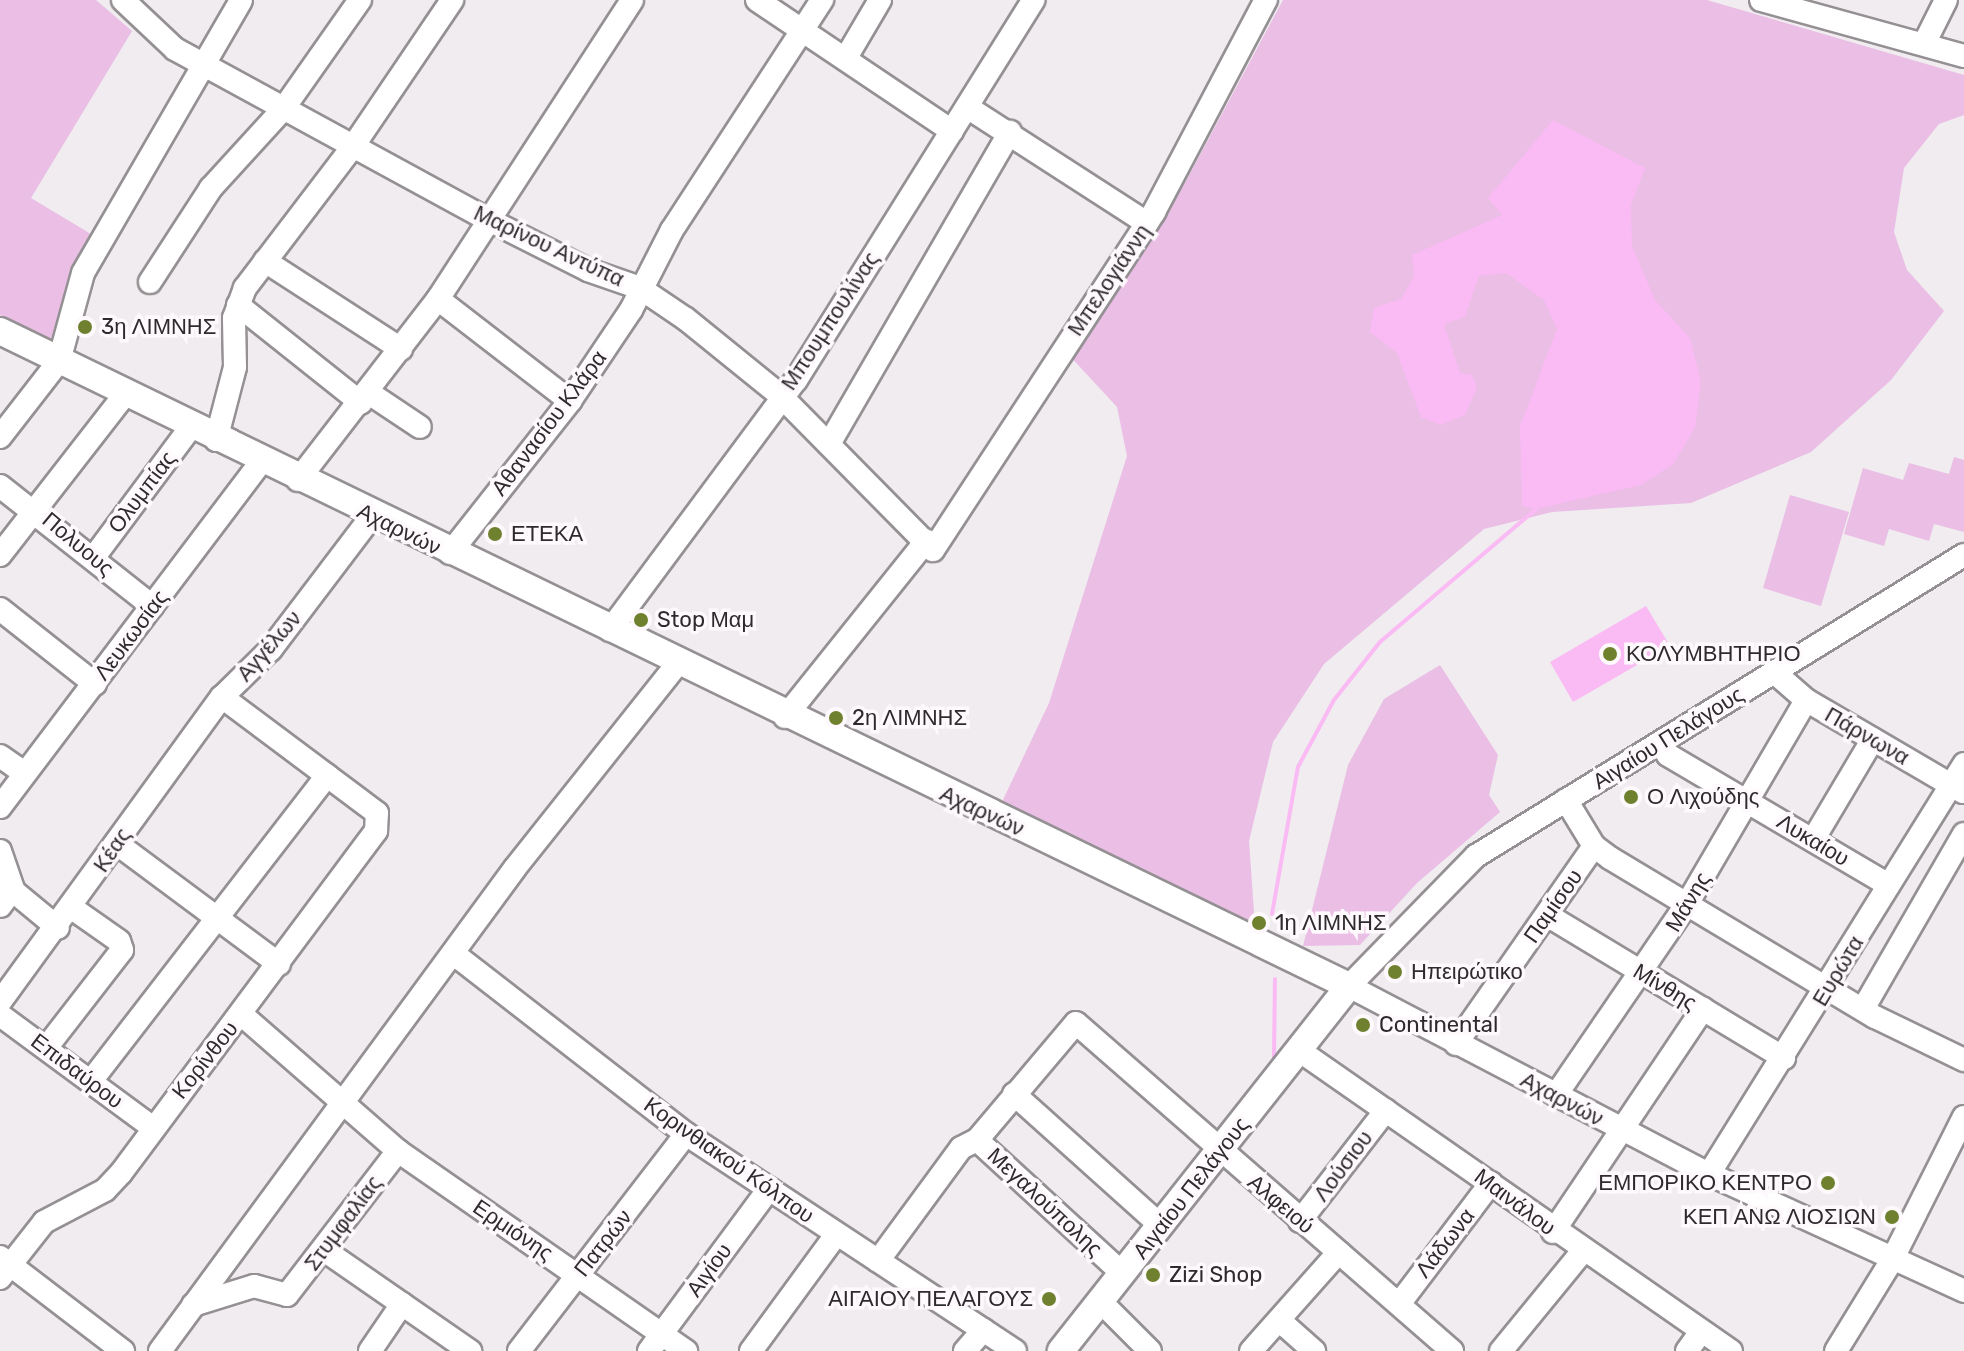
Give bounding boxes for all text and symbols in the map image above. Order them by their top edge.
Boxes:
street label: Μαρίνου Αντύπα [470,200,628,292]
street label: Μπελογιάννη [1062,219,1156,341]
street label: Μπουμπουλίνας [776,247,884,395]
place label: 3η ΛΙΜΝΗΣ [101,314,216,340]
marker: 3η ΛΙΜΝΗΣ [76,318,94,336]
street label: Αθανασίου Κλάρα [486,345,612,501]
street label: Ολυμπίας [103,446,181,538]
street label: Αχαρνών [353,497,445,561]
street label: Πολυους [37,507,119,581]
place label: ΕΤΕΚΑ [511,521,583,547]
marker: ΕΤΕΚΑ [486,525,504,543]
street label: Λευκωσίας [88,585,174,685]
street label: Αγγέλων [231,605,307,687]
place label: Stop Μαμ [657,607,754,633]
marker: Stop Μαμ [632,611,650,629]
place label: ΚΟΛΥΜΒΗΤΗΡΙΟ [1626,641,1801,667]
marker: ΚΟΛΥΜΒΗΤΗΡΙΟ [1601,645,1619,663]
street label: Αιγαίου Πελάγους [1588,681,1748,795]
street label: Πάρνωνα [1820,701,1914,771]
place label: 2η ΛΙΜΝΗΣ [852,705,967,731]
marker: 2η ΛΙΜΝΗΣ [827,709,845,727]
street label: Αχαρνών [936,780,1028,842]
place label: Ο Λιχούδης [1647,784,1759,810]
marker: Ο Λιχούδης [1622,788,1640,806]
street label: Λυκαίου [1772,808,1854,872]
street label: Κέας [88,823,136,877]
street label: Παμίσου [1518,864,1588,948]
street label: Μάνης [1660,867,1716,937]
place label: 1η ΛΙΜΝΗΣ [1275,910,1387,936]
marker: 1η ΛΙΜΝΗΣ [1250,914,1268,932]
street label: Ευρώτα [1807,931,1869,1011]
street label: Μίνθης [1629,958,1701,1016]
place label: Ηπειρώτικο [1411,959,1523,985]
marker: Ηπειρώτικο [1386,963,1404,981]
place label: Continental [1379,1012,1498,1038]
street label: Κορίνθου [166,1016,244,1104]
marker: Continental [1354,1016,1372,1034]
street label: Επιδαύρου [26,1028,128,1114]
street label: Αχαρνών [1516,1066,1608,1132]
street label: Κορινθιακού Κόλπου [639,1091,819,1229]
street label: Αιγαίου Πελάγους [1127,1112,1255,1264]
street label: Λούσιου [1308,1125,1378,1207]
street label: Μεγαλούπολης [982,1142,1108,1262]
street label: Μαινάλου [1469,1163,1561,1241]
street label: Αλφειού [1242,1169,1320,1239]
street label: Στυμφαλίας [299,1170,387,1276]
place label: ΕΜΠΟΡΙΚΟ ΚΕΝΤΡΟ [1598,1170,1812,1196]
marker: ΕΜΠΟΡΙΚΟ ΚΕΝΤΡΟ [1819,1174,1837,1192]
street label: Ερμιόνης [468,1194,558,1266]
street label: Λάδωνα [1410,1203,1480,1283]
street label: Πατρών [569,1204,637,1282]
place label: ΚΕΠ ΑΝΩ ΛΙΟΣΙΩΝ [1683,1204,1876,1230]
marker: ΚΕΠ ΑΝΩ ΛΙΟΣΙΩΝ [1883,1208,1901,1226]
street label: Αιγίου [681,1238,737,1302]
place label: Zizi Shop [1169,1262,1262,1288]
marker: Zizi Shop [1144,1266,1162,1284]
place label: ΑΙΓΑΙΟΥ ΠΕΛΑΓΟΥΣ [828,1286,1033,1312]
marker: ΑΙΓΑΙΟΥ ΠΕΛΑΓΟΥΣ [1040,1290,1058,1308]

